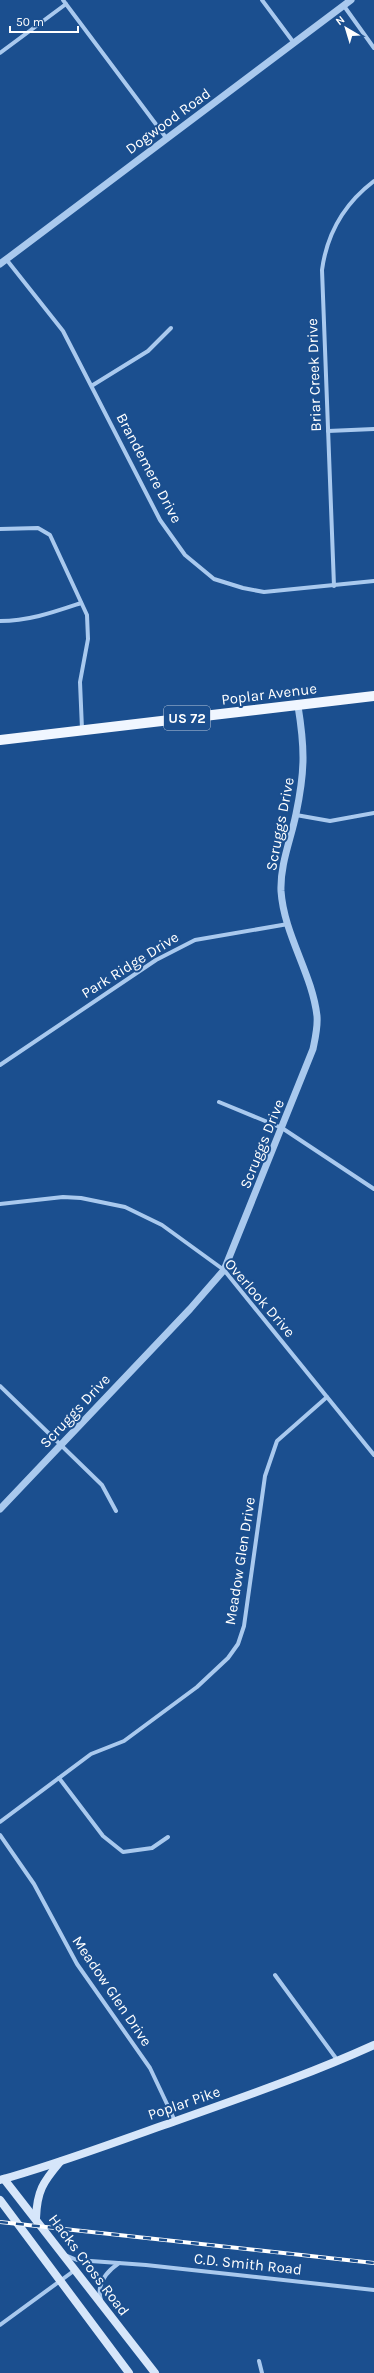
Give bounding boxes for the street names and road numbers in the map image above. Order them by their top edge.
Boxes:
street label: Dogwood Road [122,84,214,158]
street label: Briar Creek Drive [303,318,325,432]
street label: Brandemere Drive [112,410,186,526]
street label: Poplar Avenue [220,679,318,709]
road number: US 72 [164,706,210,730]
street label: Scruggs Drive [262,776,298,872]
street label: Park Ridge Drive [78,928,182,1002]
street label: Scruggs Drive [236,1097,288,1191]
street label: Overlook Drive [221,1255,299,1341]
street label: Scruggs Drive [36,1370,114,1452]
street label: Meadow Glen Drive [221,1496,259,1626]
street label: Meadow Glen Drive [68,1932,156,2050]
street label: Poplar Pike [145,2082,223,2124]
street label: Hacks Cross Road [45,2211,133,2319]
street label: C.D. Smith Road [193,2249,303,2279]

